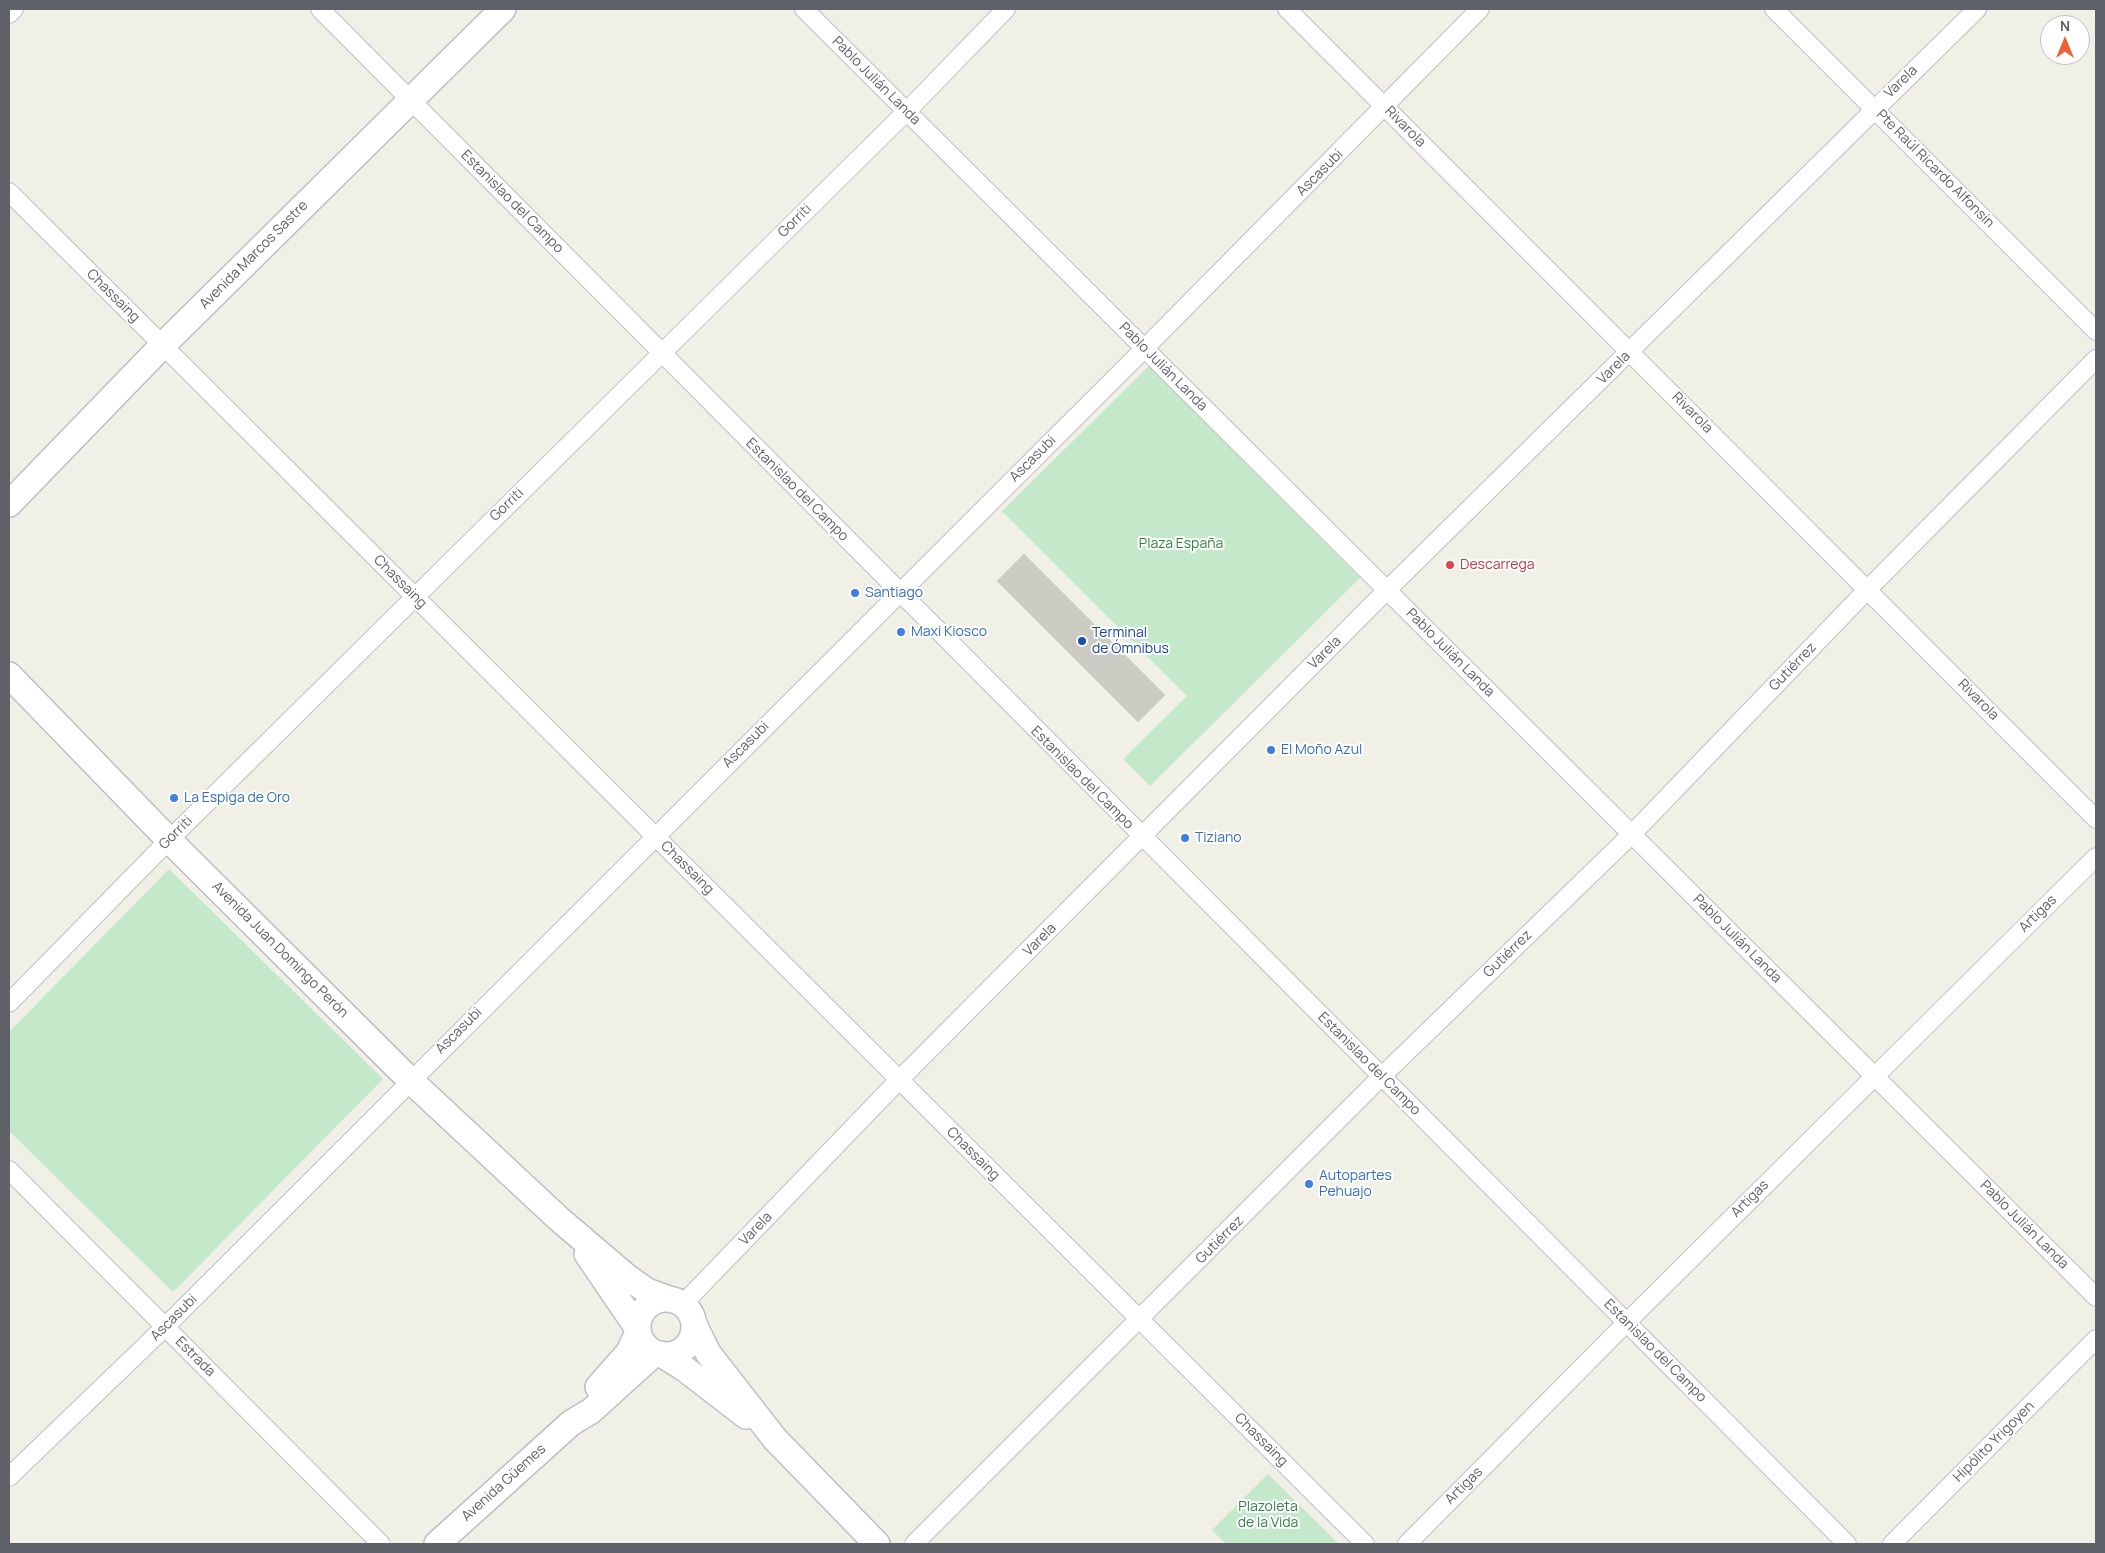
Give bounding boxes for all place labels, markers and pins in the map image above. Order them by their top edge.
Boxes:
place label: Descarrega [1460,557,1535,573]
marker: Descarrega [1444,559,1456,571]
place label: Santiago [865,585,923,601]
marker: Santiago [849,587,861,599]
place label: Maxi Kiosco [911,624,987,640]
place label: Terminal de Ómnibus [1092,625,1169,658]
marker: Maxi Kiosco [895,626,907,638]
marker: Terminal de Ómnibus [1076,635,1088,647]
place label: El Moño Azul [1281,742,1362,758]
marker: El Moño Azul [1265,744,1277,756]
place label: La Espiga de Oro [184,790,290,806]
marker: La Espiga de Oro [168,792,180,804]
place label: Tiziano [1195,830,1242,846]
marker: Tiziano [1179,832,1191,844]
place label: Autopartes Pehuajo [1319,1168,1392,1200]
marker: Autopartes Pehuajo [1303,1178,1315,1190]

